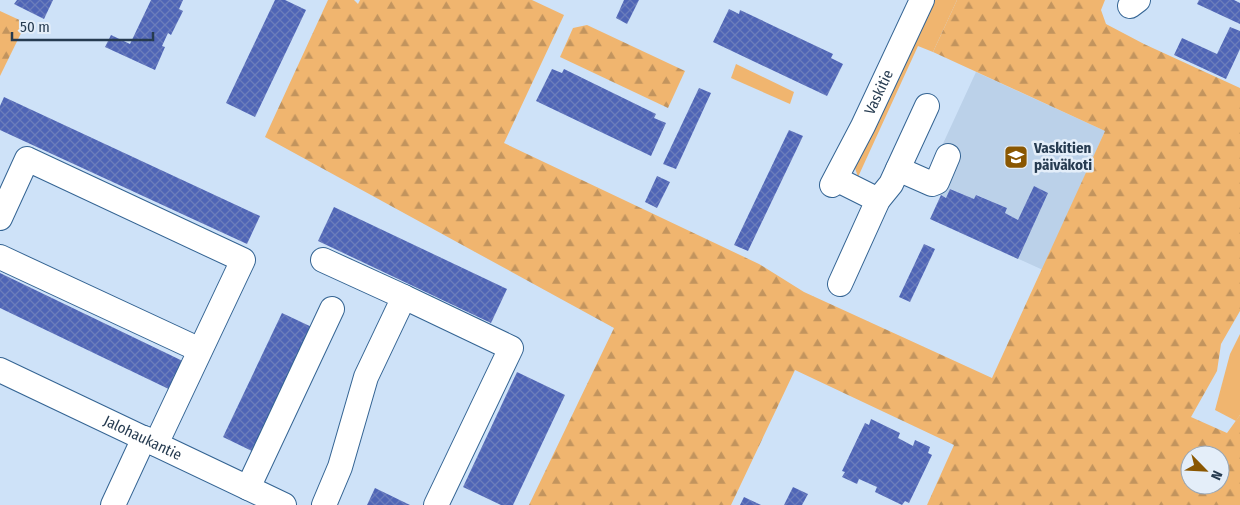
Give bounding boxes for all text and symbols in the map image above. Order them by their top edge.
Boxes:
scale bar [12,10,154,42]
text: 50 m [20,18,50,36]
street label: Vaskitie [861,67,897,118]
place label: Vaskitien päiväkoti [1033,139,1092,174]
school or university icon: Vaskitien päiväkoti [1003,144,1029,170]
street label: Jalohaukantie [101,412,185,464]
north arrow [1180,445,1230,495]
text: N [1207,468,1226,482]

